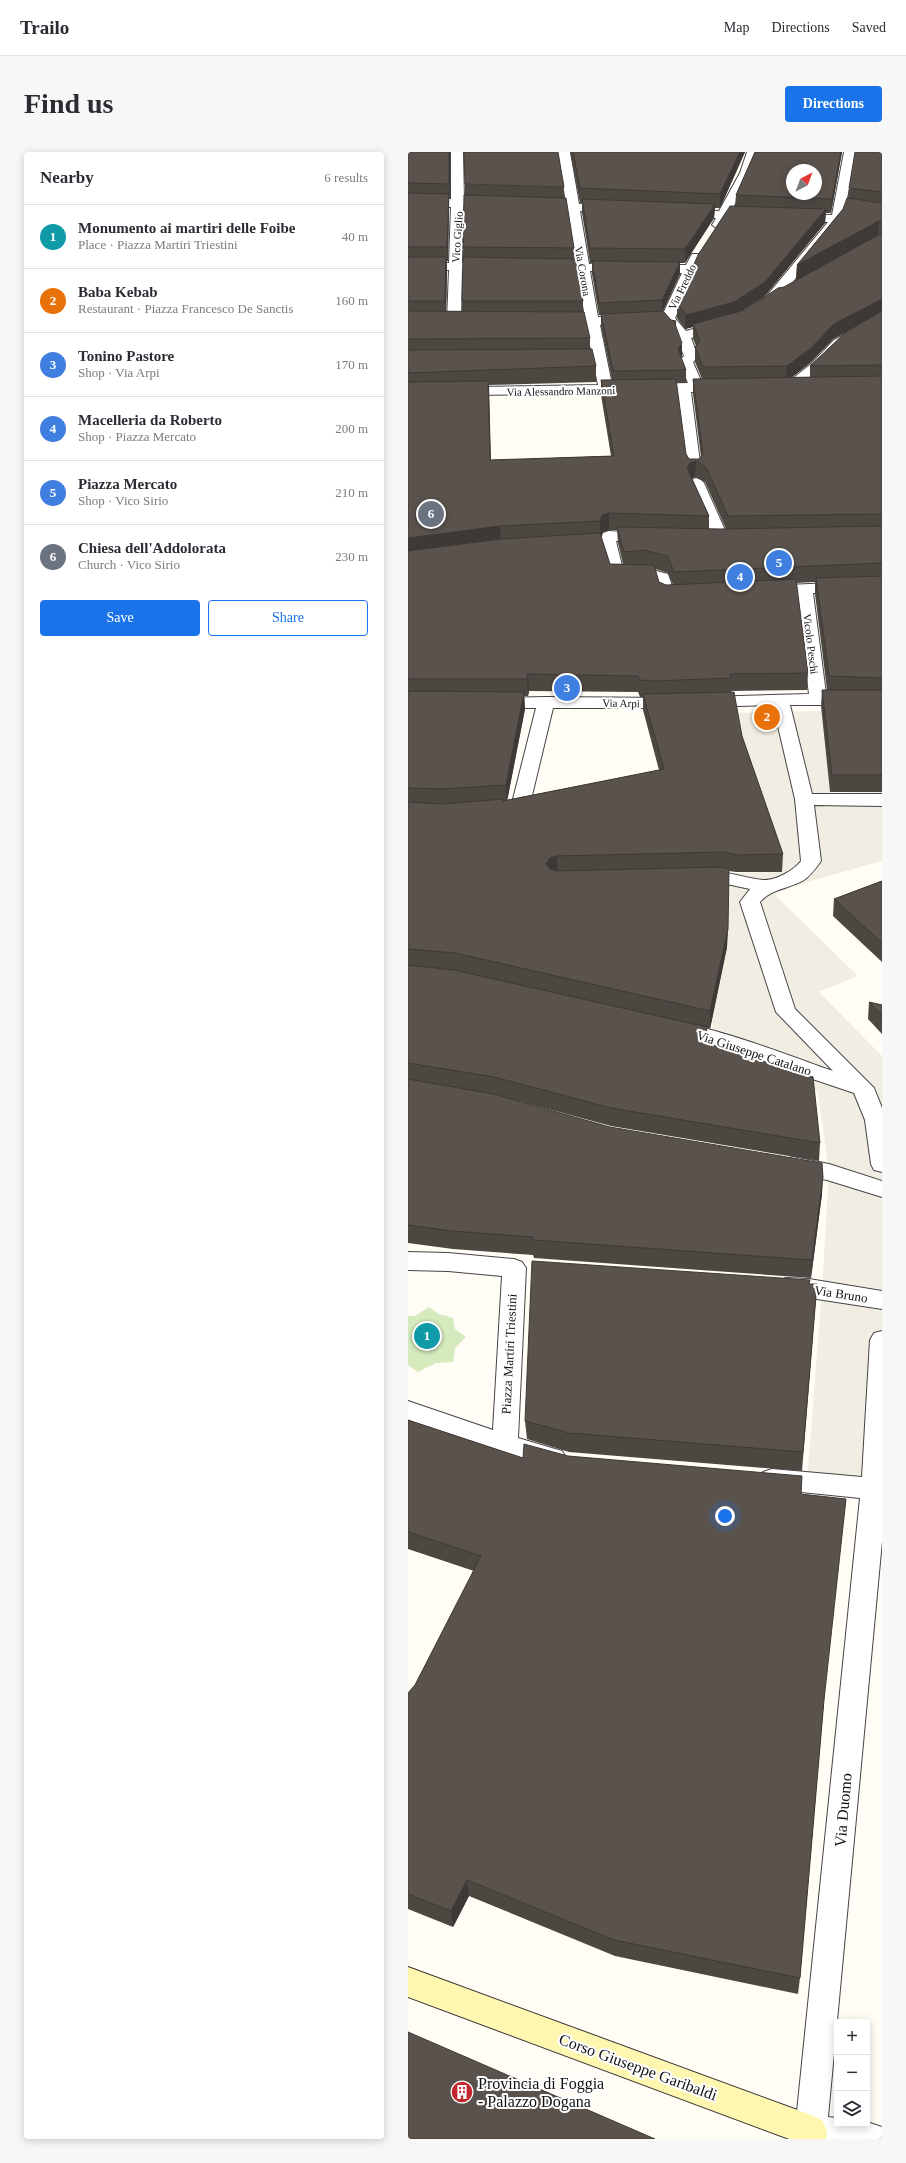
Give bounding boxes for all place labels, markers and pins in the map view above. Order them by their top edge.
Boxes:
pin: 6 [418,499,444,529]
pin: 5 [766,548,792,578]
pin: 4 [727,562,753,592]
pin: 3 [554,673,580,703]
pin: 2 [754,702,780,732]
pin: 1 [414,1321,440,1351]
place label: Provincia di Foggia - Palazzo Dogana [478,2075,604,2111]
building icon: Provincia di Foggia - Palazzo Dogana [449,2079,475,2105]

